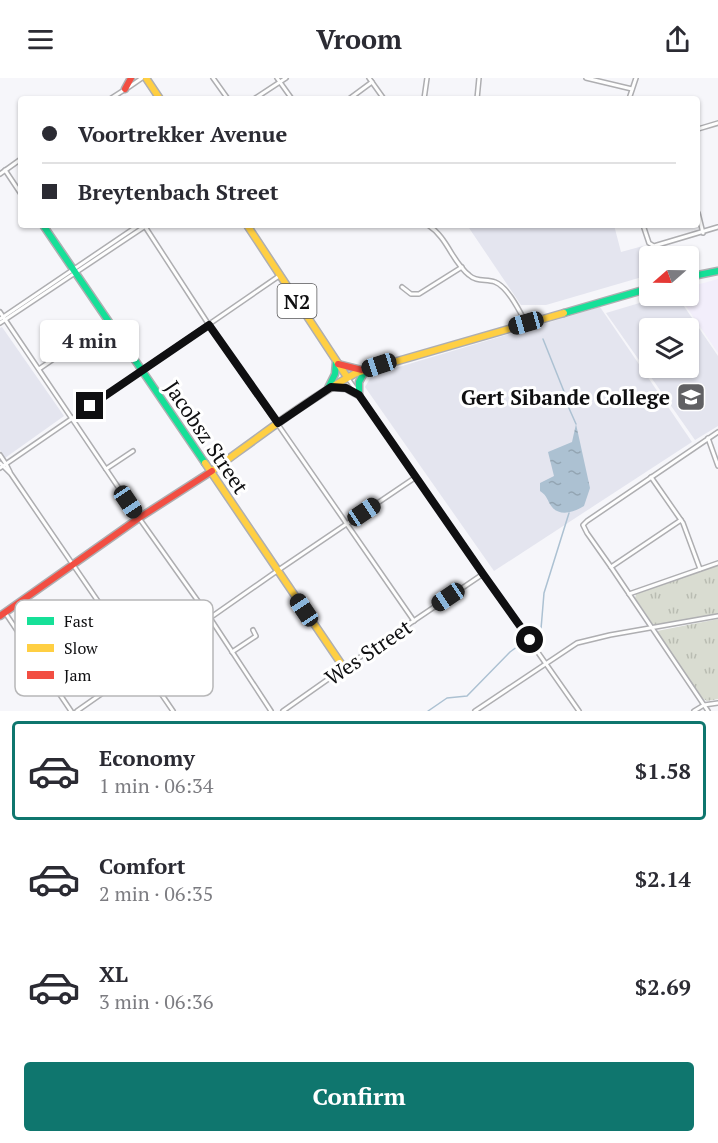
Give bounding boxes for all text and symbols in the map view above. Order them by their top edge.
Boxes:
text: Vroom [316,21,402,57]
icon: menu [24,23,57,56]
icon: share [661,23,694,56]
text: Voortrekker Avenue [78,119,287,148]
text: Breytenbach Street [78,177,279,206]
north arrow [639,246,699,306]
map controls [639,246,699,378]
road number: N2 [278,284,316,318]
car [506,309,546,337]
button: layers [639,318,699,378]
callout: 4 min [40,319,140,361]
text: 4 min [62,327,117,354]
car [359,351,399,379]
street label: Jacobsz Street [159,375,255,499]
school or university icon: Gert Sibande College [675,381,707,413]
place label: Gert Sibande College [461,383,670,411]
route end [76,392,103,419]
car [110,482,146,522]
car [344,494,384,530]
car [428,579,468,615]
car [286,590,322,630]
legend [15,600,213,696]
text: Fast [64,610,94,632]
street label: Wes Street [319,613,417,691]
route start [516,626,543,653]
text: Slow [64,637,98,659]
text: Jam [64,664,92,686]
text: Economy [99,743,195,772]
icon: car [27,744,81,798]
text: $1.58 [635,756,691,785]
text: 1 min · 06:34 [99,772,213,799]
text: Comfort [99,851,185,880]
icon: car [27,852,81,906]
text: $2.14 [635,864,691,893]
text: 2 min · 06:35 [99,880,213,907]
text: XL [99,959,128,988]
icon: car [27,960,81,1014]
text: $2.69 [635,972,691,1001]
text: 3 min · 06:36 [99,988,213,1015]
button: Confirm [24,1062,694,1131]

